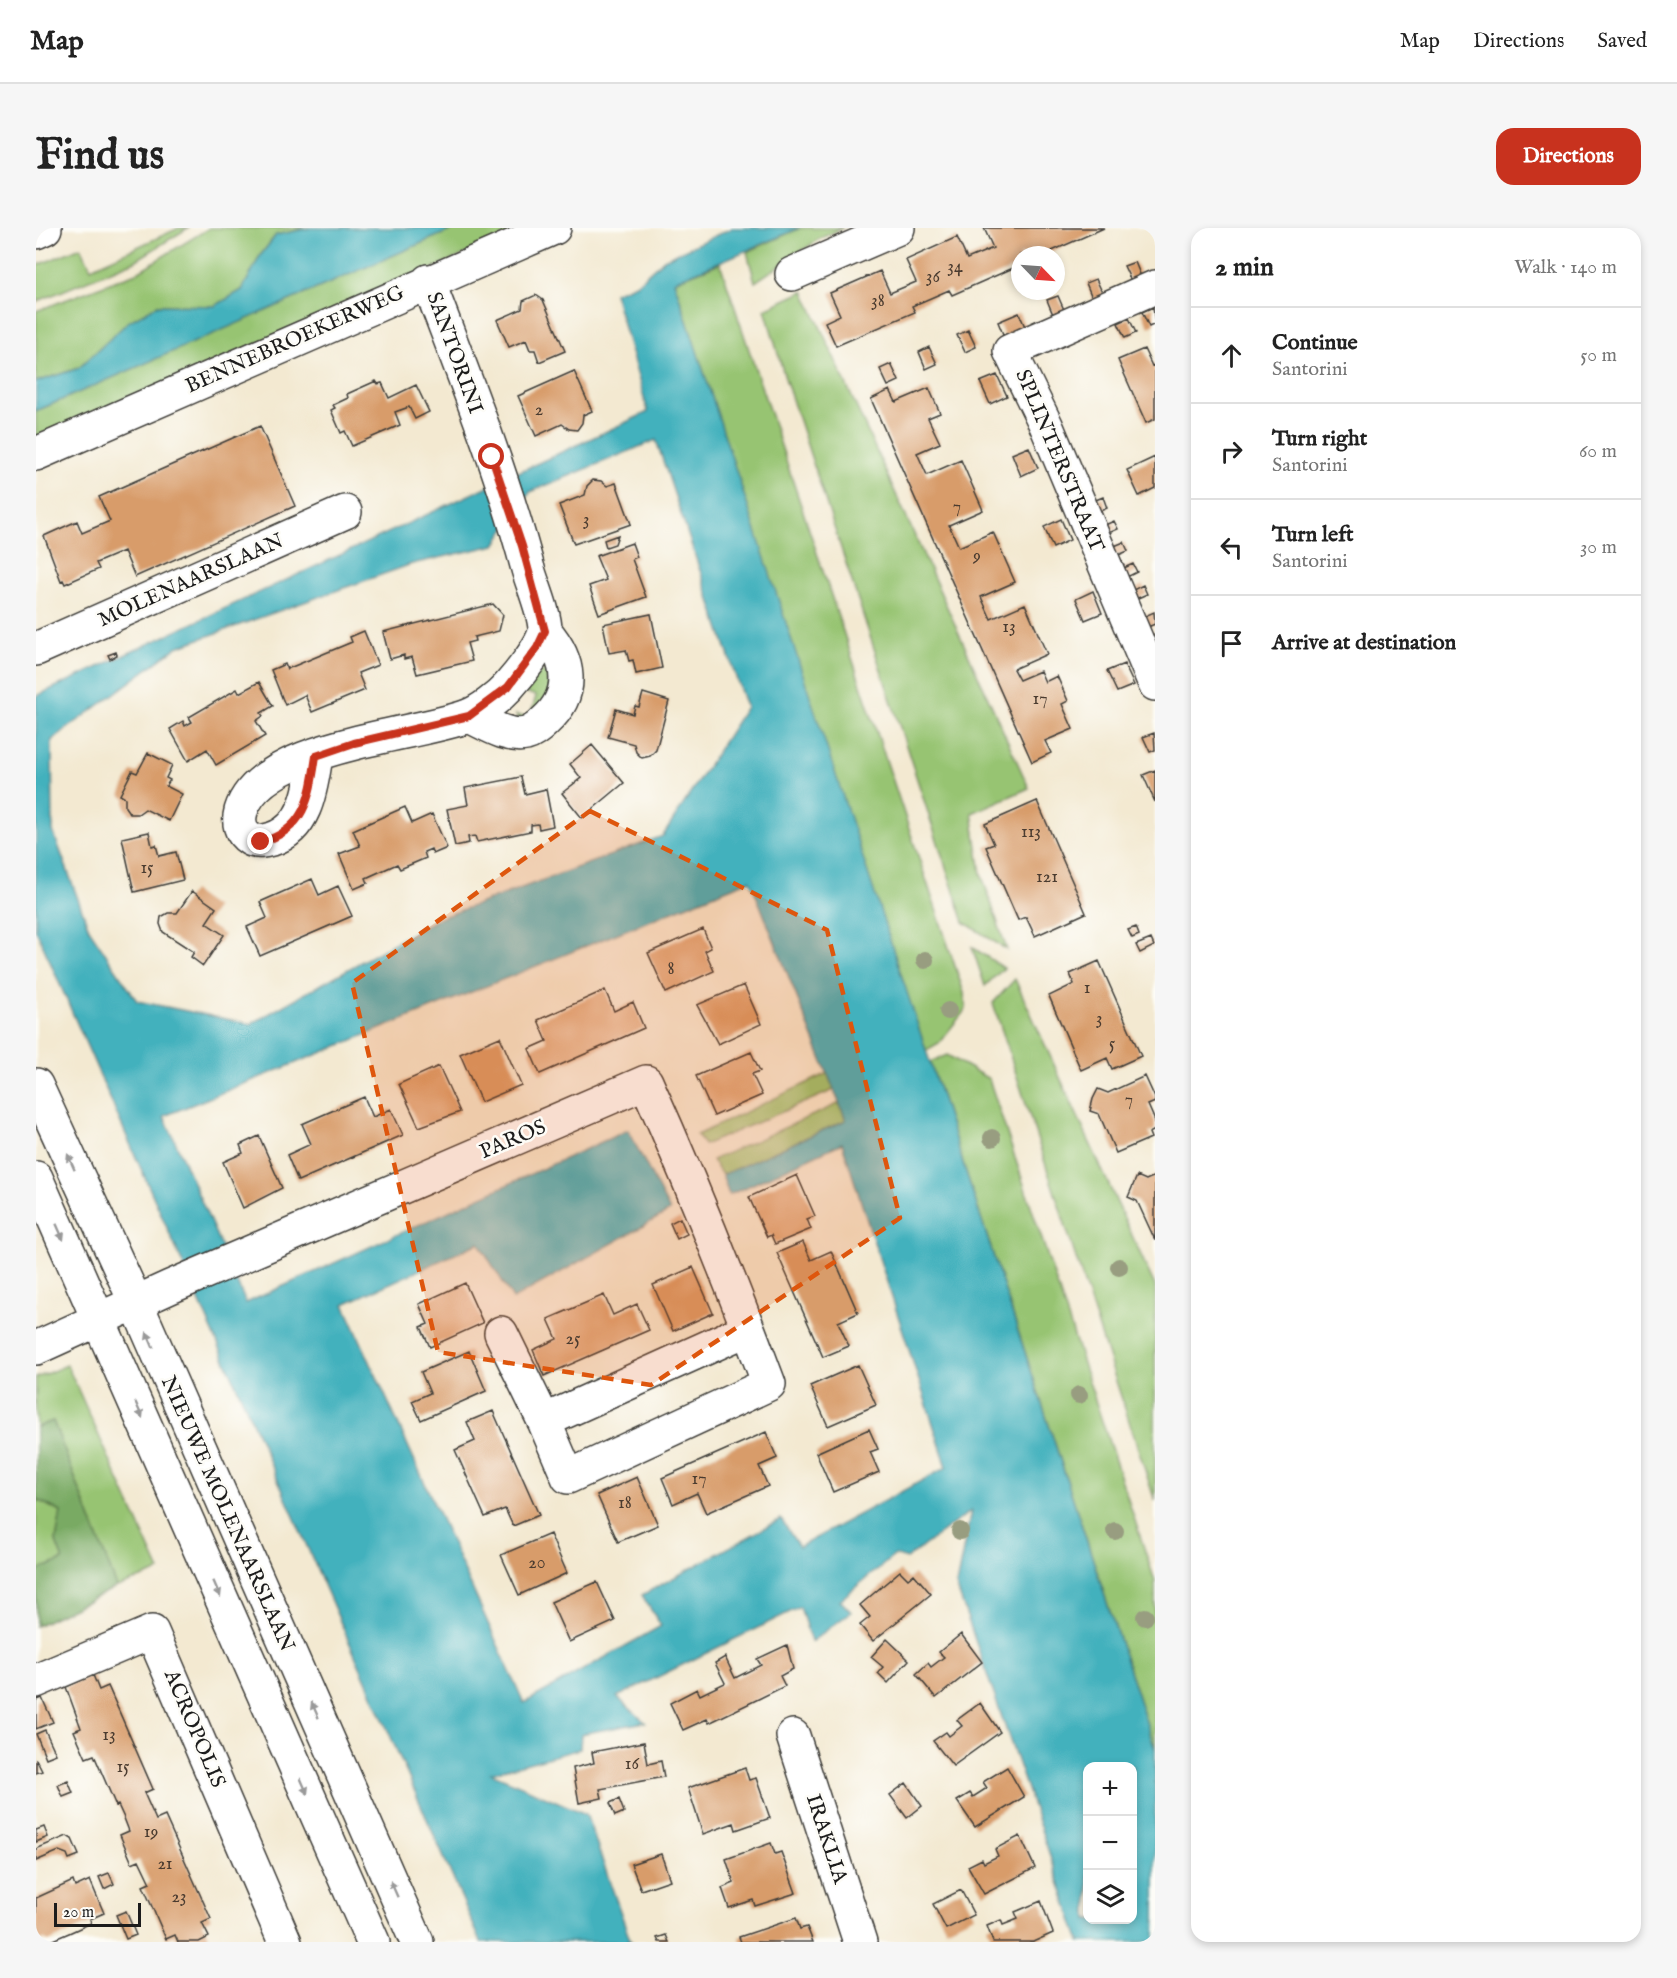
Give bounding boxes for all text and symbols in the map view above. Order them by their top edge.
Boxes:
text: Map [30,24,84,59]
text: Map [1400,28,1440,55]
text: Directions [1473,28,1564,55]
text: Saved [1597,28,1647,55]
button: Directions [1496,128,1641,185]
text: Find us [36,130,164,183]
north arrow [1011,246,1065,300]
text: 2 min [1215,251,1274,284]
text: Walk · 140 m [1514,255,1617,280]
house number: 34 [947,256,963,279]
house number: 36 [926,266,941,289]
street label: BENNEBROEKERWEG [182,279,409,400]
street label: SANTORINI [419,288,489,418]
house number: 38 [871,290,885,313]
text: Continue [1272,329,1358,357]
icon: ahead [1215,339,1248,372]
text: 50 m [1580,343,1617,368]
text: Santorini [1272,357,1348,382]
street label: SPLINTERSTRAAT [1008,366,1110,557]
house number: 2 [535,399,543,422]
text: Turn right [1272,425,1367,453]
icon: right [1215,435,1248,468]
text: 60 m [1579,439,1617,464]
route start [478,443,504,469]
text: Santorini [1272,453,1348,478]
house number: 7 [953,496,961,519]
house number: 3 [583,509,589,532]
text: Turn left [1272,521,1354,549]
street label: MOLENAARSLAAN [94,528,288,634]
icon: left [1215,531,1248,564]
text: 30 m [1580,535,1617,560]
house number: 9 [972,545,981,568]
text: Santorini [1272,549,1348,574]
house number: 13 [1002,616,1016,639]
icon: arrive [1215,627,1248,660]
text: Arrive at destination [1272,629,1456,657]
house number: 17 [1032,688,1048,711]
house number: 113 [1021,821,1041,844]
route end [247,828,273,854]
house number: 15 [140,857,154,880]
house number: 121 [1036,866,1058,889]
house number: 8 [667,958,675,981]
house number: 1 [1084,977,1090,1000]
house number: 3 [1096,1008,1102,1031]
house number: 5 [1109,1033,1116,1056]
house number: 7 [1125,1089,1133,1112]
street label: PAROS [476,1114,550,1166]
one-way arrow [66,1154,75,1171]
one-way arrow [55,1223,65,1241]
house number: 25 [566,1328,581,1351]
one-way arrow [145,1331,154,1349]
street label: NIEUWE MOLENAARSLAAN [154,1372,300,1656]
one-way arrow [134,1402,143,1419]
house number: 17 [691,1468,707,1491]
house number: 18 [618,1492,632,1515]
house number: 20 [528,1552,546,1575]
one-way arrow [212,1580,222,1598]
street label: ACROPOLIS [157,1665,231,1792]
one-way arrow [310,1702,319,1719]
house number: 13 [102,1724,116,1747]
house number: 16 [625,1753,640,1776]
house number: 15 [116,1756,130,1779]
map controls [1083,1762,1137,1924]
button: + [1083,1762,1137,1816]
one-way arrow [299,1778,309,1796]
street label: IRAKLIA [799,1791,853,1888]
button: − [1083,1816,1137,1870]
house number: 19 [144,1821,158,1844]
house number: 21 [157,1853,173,1876]
button: layers [1083,1870,1137,1924]
one-way arrow [389,1880,398,1897]
house number: 23 [171,1886,187,1909]
scale bar [54,1900,141,1928]
text: 20 m [63,1903,94,1923]

